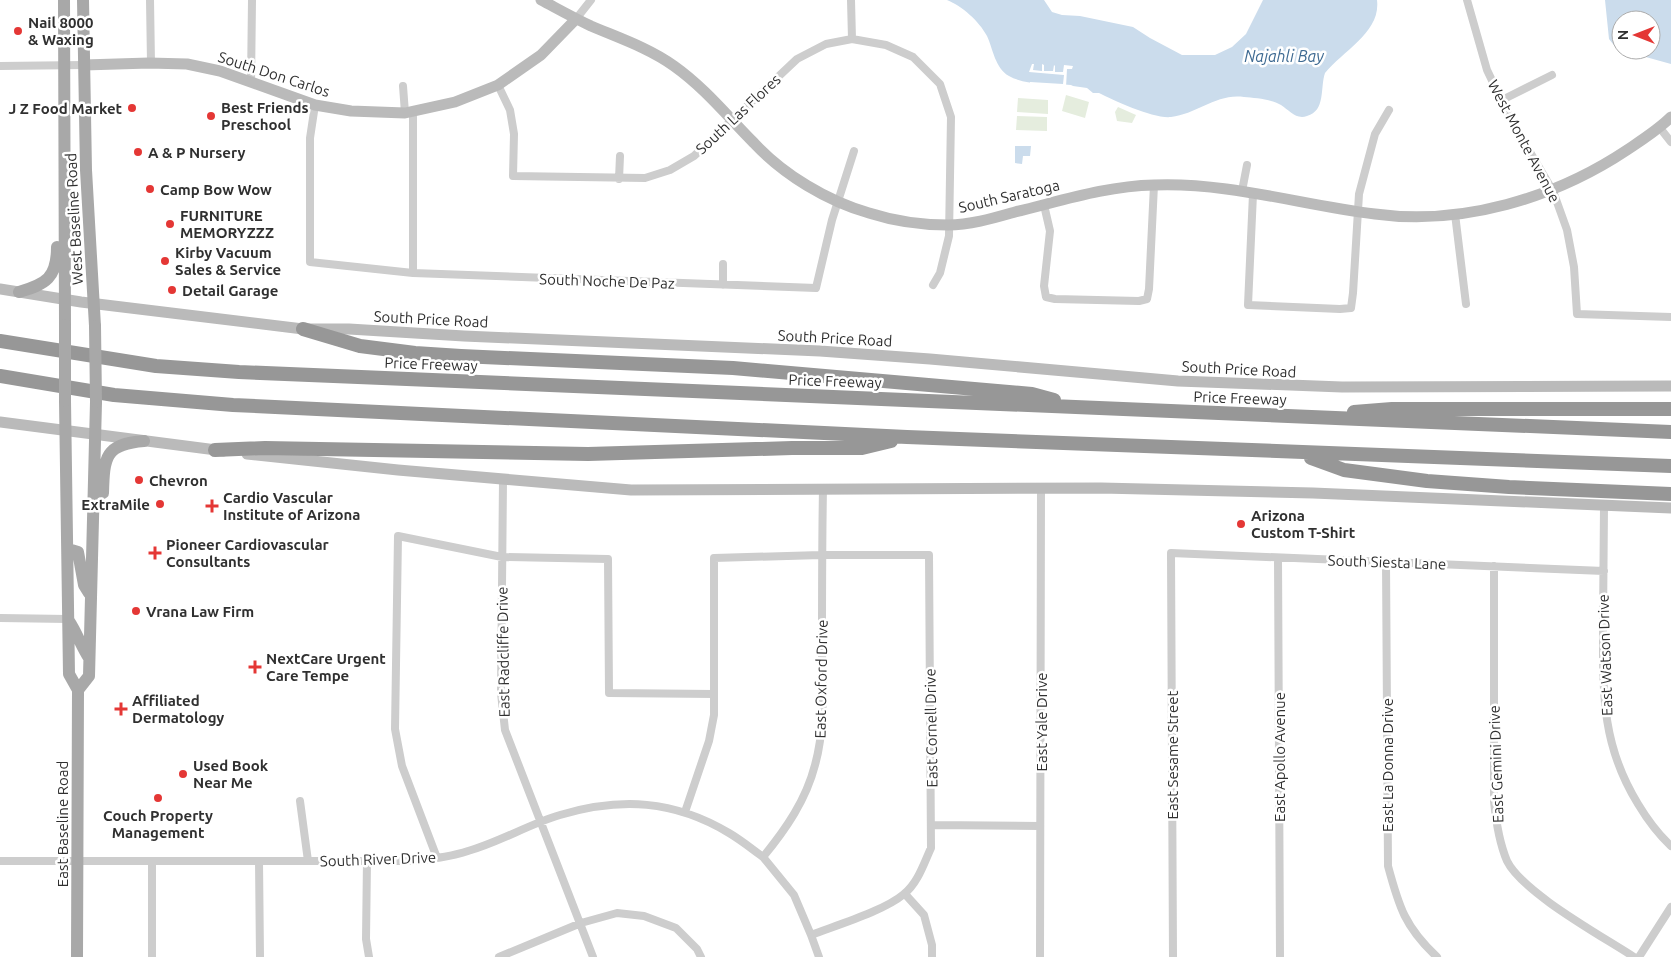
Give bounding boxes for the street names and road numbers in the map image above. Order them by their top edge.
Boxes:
street label: South Don Carlos [216,48,332,100]
street label: South Las Flores [692,70,784,158]
street label: West Monte Avenue [1485,77,1563,205]
street label: West Baseline Road [62,153,86,285]
street label: South Saratoga [957,176,1061,216]
street label: South Noche De Paz [539,270,675,292]
street label: South Price Road [373,308,489,330]
street label: South Price Road [777,327,893,349]
street label: Price Freeway [384,354,478,374]
street label: South Price Road [1181,358,1297,380]
street label: Price Freeway [788,371,882,391]
street label: Price Freeway [1193,388,1287,408]
street label: South Siesta Lane [1327,551,1447,573]
street label: East Radcliffe Drive [493,586,513,718]
street label: East Watson Drive [1594,594,1616,716]
street label: East Oxford Drive [811,619,831,739]
street label: East Cornell Drive [921,668,941,788]
street label: East Yale Drive [1033,673,1050,771]
street label: East Sesame Street [1164,690,1181,819]
street label: East Apollo Avenue [1271,692,1288,822]
street label: East La Donna Drive [1379,698,1396,832]
street label: East Gemini Drive [1485,705,1507,823]
street label: East Baseline Road [54,761,71,887]
street label: South River Drive [320,848,436,870]

